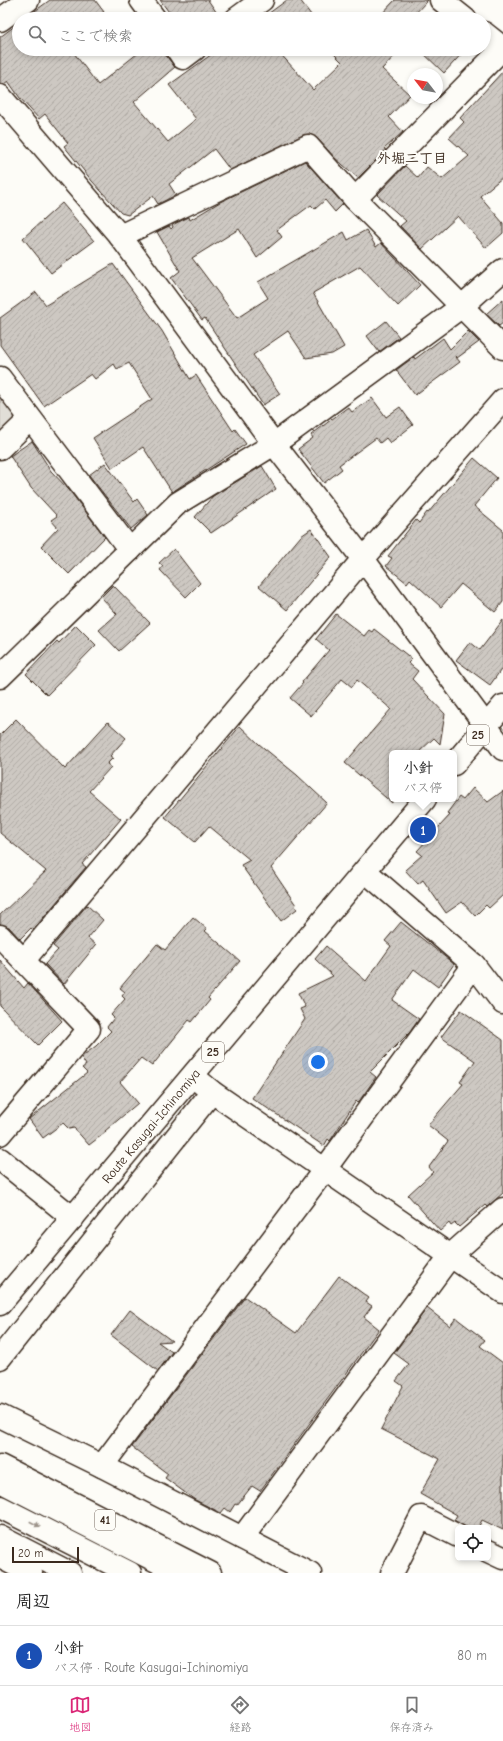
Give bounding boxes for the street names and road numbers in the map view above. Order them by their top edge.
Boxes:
road number: 25 [467,725,489,745]
road number: 25 [202,1042,224,1062]
street label: Route Kasugai-Ichinomiya [99,1066,203,1186]
road number: 41 [95,1510,115,1530]

